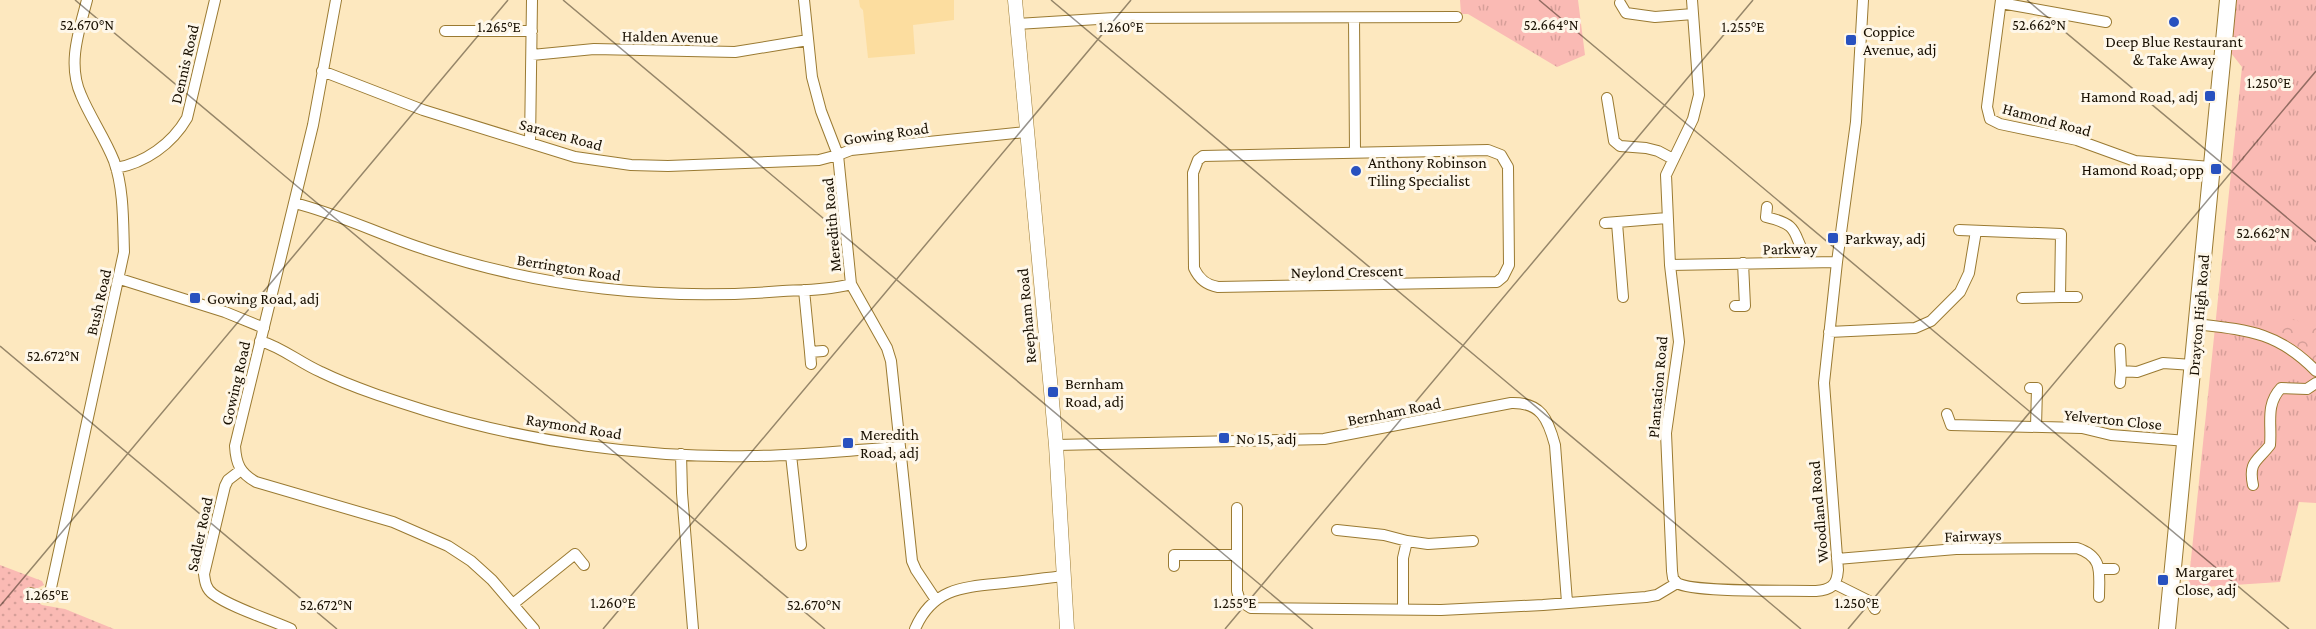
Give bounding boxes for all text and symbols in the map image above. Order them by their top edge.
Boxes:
marker: Deep Blue Restaurant & Take Away [2167,15,2181,29]
text: 52.670°N [60,17,114,33]
text: 52.664°N [1523,17,1579,33]
text: 52.662°N [2012,17,2066,33]
text: 1.265°E [477,19,521,35]
text: 1.260°E [1098,19,1144,35]
text: 1.255°E [1722,19,1764,35]
street label: Dennis Road [167,22,202,105]
place label: Coppice Avenue, adj [1863,23,1937,59]
street label: Halden Avenue [622,27,718,46]
marker: Coppice Avenue, adj [1844,33,1858,47]
place label: Deep Blue Restaurant & Take Away [2105,33,2243,69]
text: 1.250°E [2247,75,2291,91]
place label: Hamond Road, adj [2080,88,2198,106]
marker: Hamond Road, adj [2203,89,2217,103]
street label: Hamond Road [2001,99,2094,140]
street label: Saracen Road [517,115,605,154]
street label: Gowing Road [842,119,930,149]
place label: Anthony Robinson Tiling Specialist [1368,154,1487,190]
place label: Hamond Road, opp [2081,161,2204,179]
marker: Hamond Road, opp [2209,162,2223,176]
marker: Anthony Robinson Tiling Specialist [1349,164,1363,178]
street label: Meredith Road [819,177,844,273]
text: 52.662°N [2236,225,2290,241]
place label: Parkway, adj [1845,230,1925,248]
marker: Parkway, adj [1826,231,1840,245]
street label: Parkway [1763,240,1818,258]
street label: Berrington Road [516,251,623,285]
street label: Drayton High Road [2185,253,2213,377]
street label: Neylond Crescent [1291,262,1404,282]
street label: Bush Road [83,267,114,337]
street label: Reepham Road [1014,267,1040,364]
place label: Gowing Road, adj [207,290,319,308]
marker: Gowing Road, adj [188,291,202,305]
street label: Plantation Road [1645,335,1670,439]
street label: Gowing Road [218,339,255,427]
text: 52.672°N [26,348,80,364]
place label: Bernham Road, adj [1065,375,1124,411]
marker: Bernham Road, adj [1046,385,1060,399]
street label: Bernham Road [1346,394,1443,429]
street label: Yelverton Close [2063,406,2163,433]
street label: Raymond Road [525,411,624,444]
place label: Meredith Road, adj [860,426,920,462]
place label: No 15, adj [1236,430,1297,448]
marker: No 15, adj [1217,431,1231,445]
marker: Meredith Road, adj [841,436,855,450]
street label: Woodland Road [1806,460,1831,564]
street label: Sadler Road [183,495,216,573]
street label: Fairways [1944,526,2002,546]
place label: Margaret Close, adj [2175,563,2236,599]
marker: Margaret Close, adj [2156,573,2170,587]
text: 1.265°E [25,587,69,603]
text: 1.260°E [590,595,636,611]
text: 1.255°E [1214,595,1256,611]
text: 1.250°E [1835,595,1879,611]
text: 52.672°N [299,597,353,613]
text: 52.670°N [787,597,841,613]

